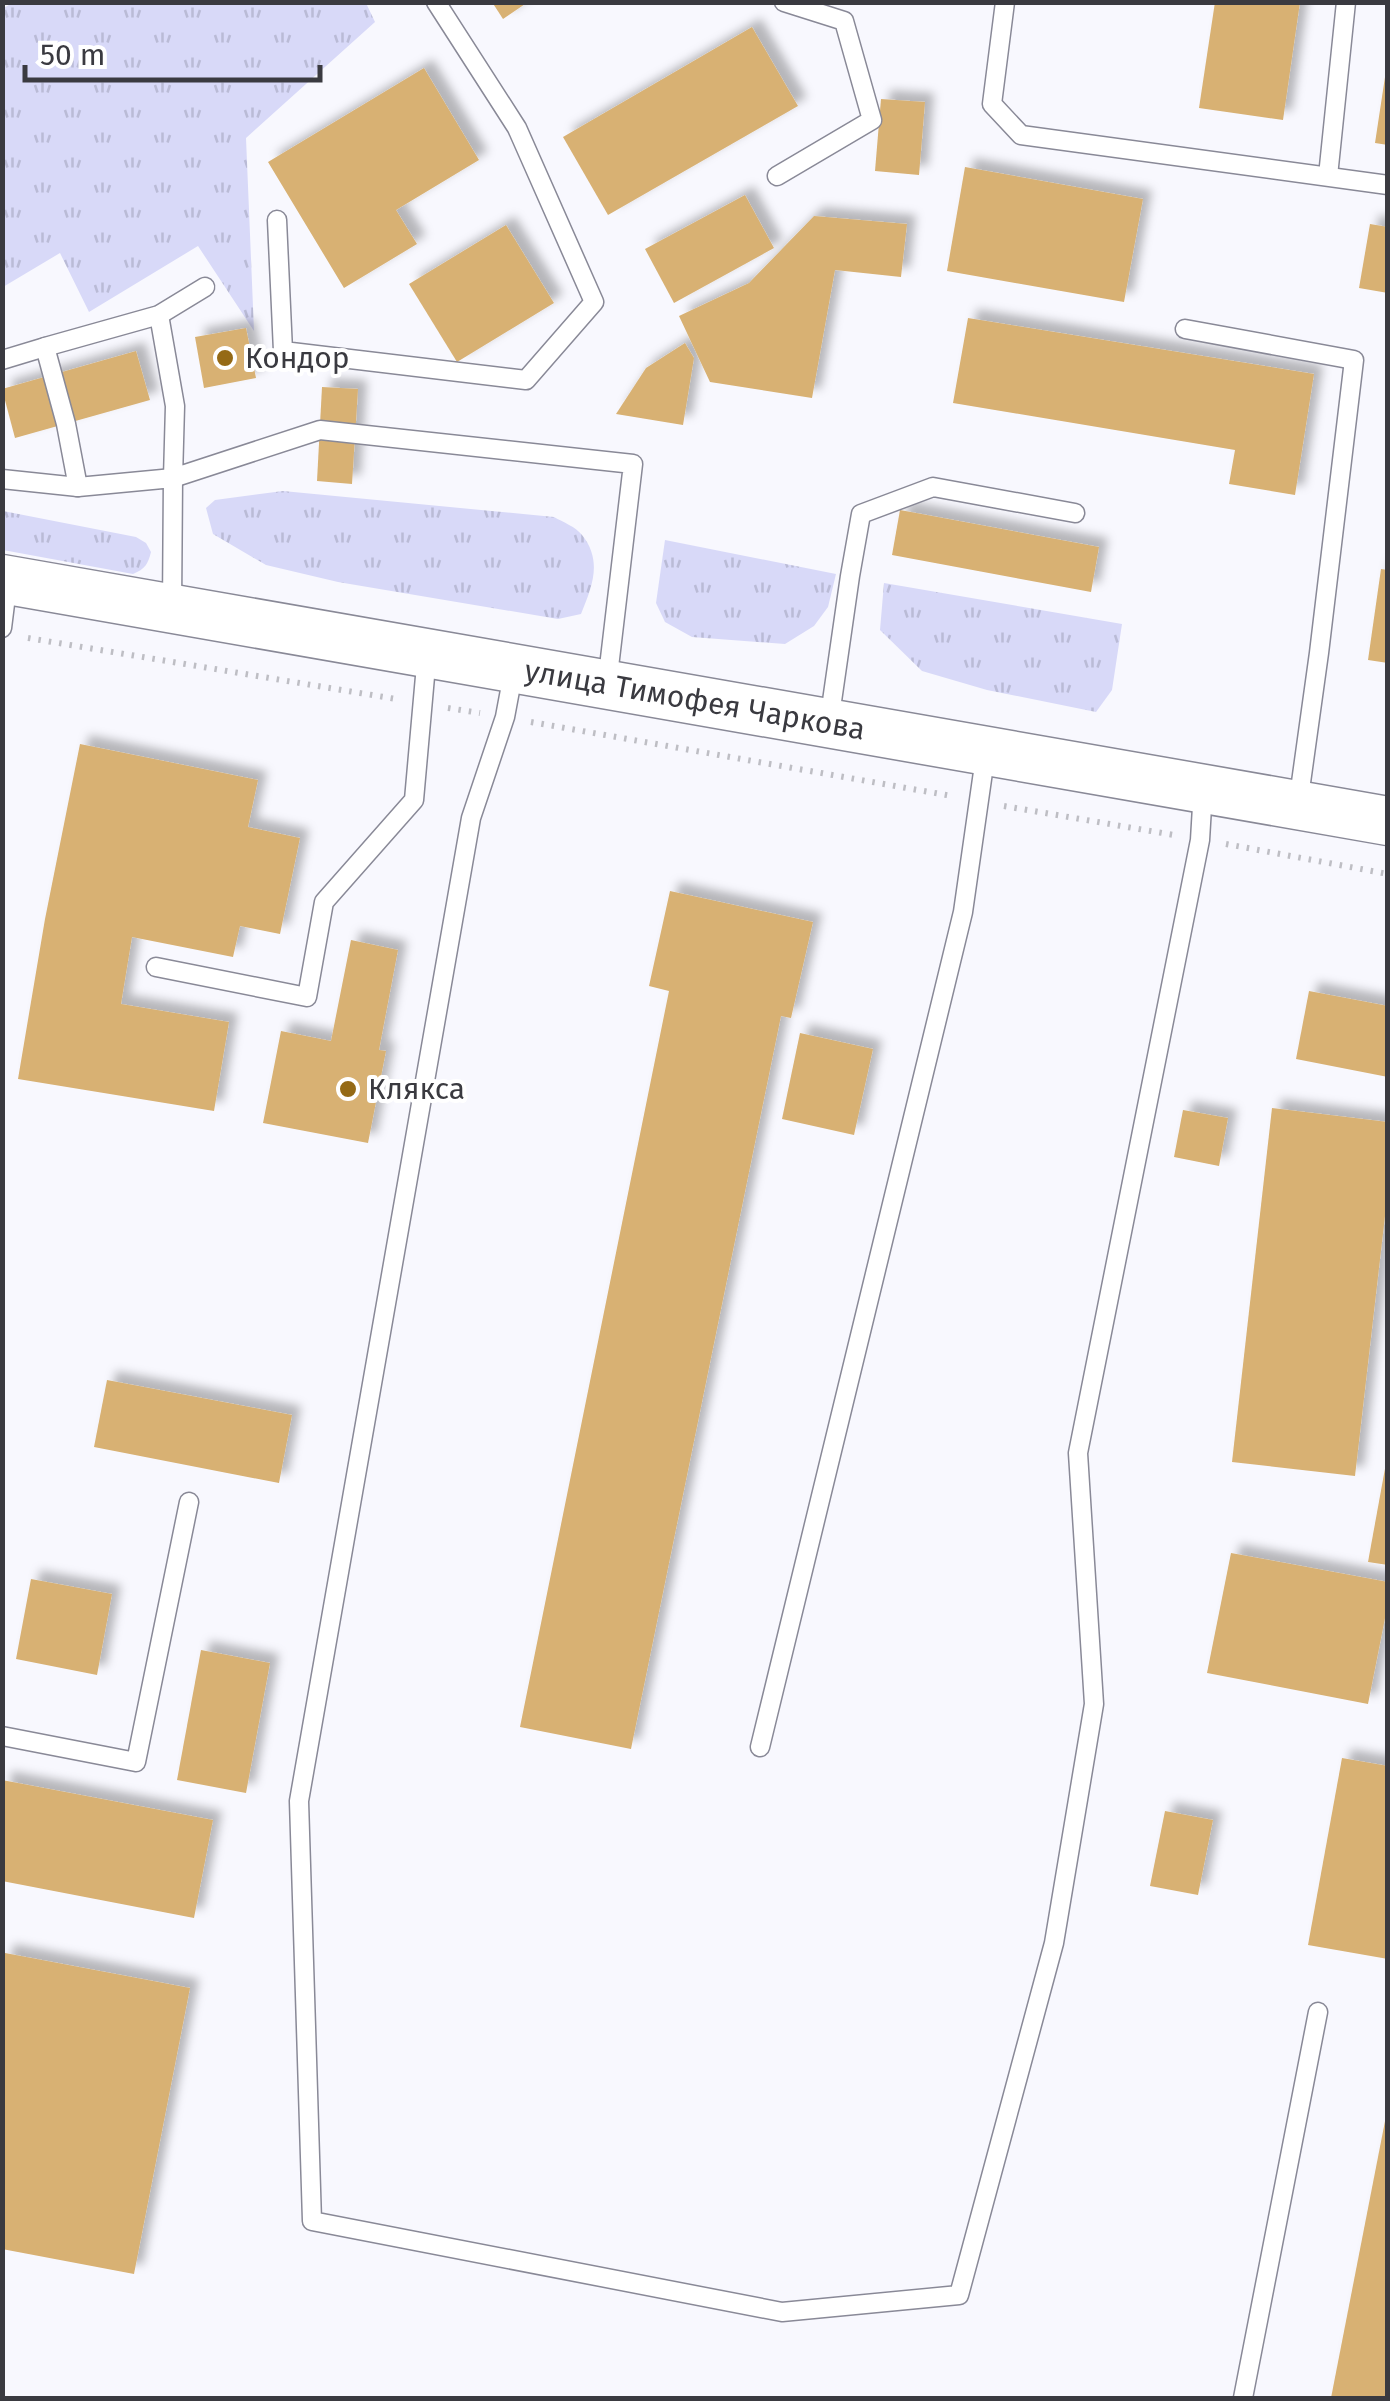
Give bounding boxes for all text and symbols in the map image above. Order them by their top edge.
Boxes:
scale bar [25,20,320,82]
text: 50 m [40,37,105,73]
place label: Кондор [245,340,350,376]
marker: Кондор [214,347,236,369]
street label: улица Тимофея Чаркова [522,652,868,748]
place label: Клякса [368,1071,465,1107]
marker: Клякса [337,1078,359,1100]

